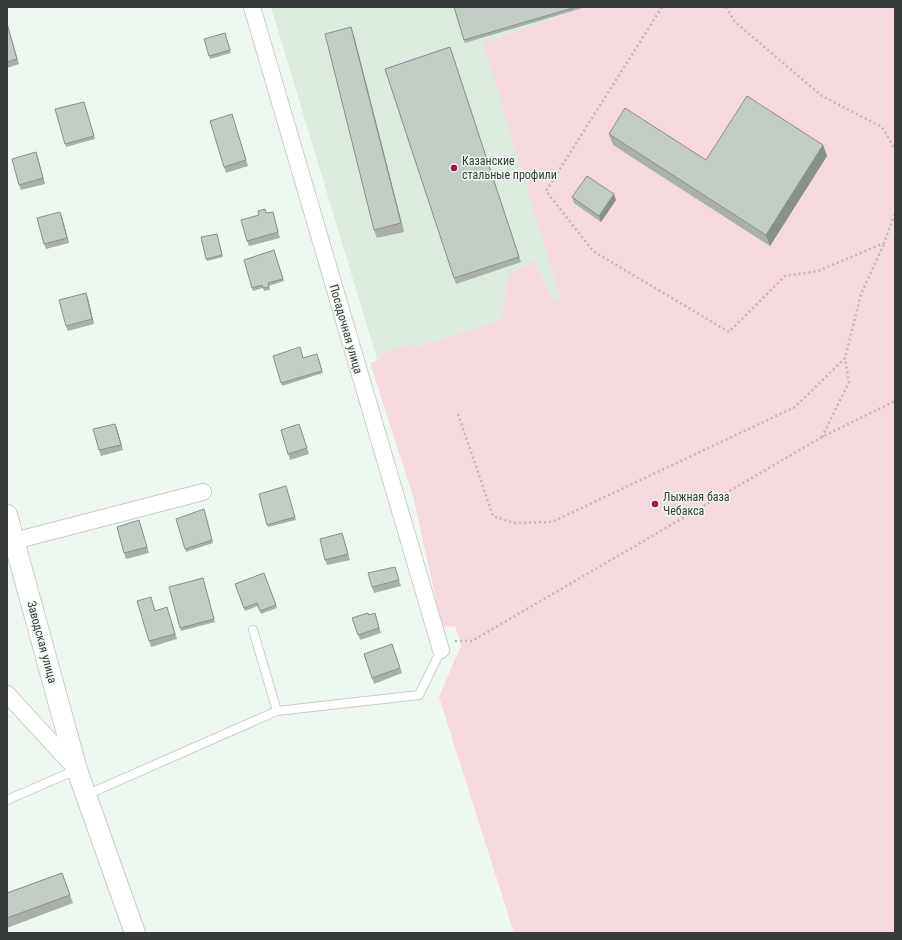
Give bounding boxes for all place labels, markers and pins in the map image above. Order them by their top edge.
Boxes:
place label: Казанские стальные профили [462,154,557,182]
marker: Казанские стальные профили [449,163,459,173]
place label: Лыжная база Чебакса [663,490,730,518]
marker: Лыжная база Чебакса [650,499,660,509]

